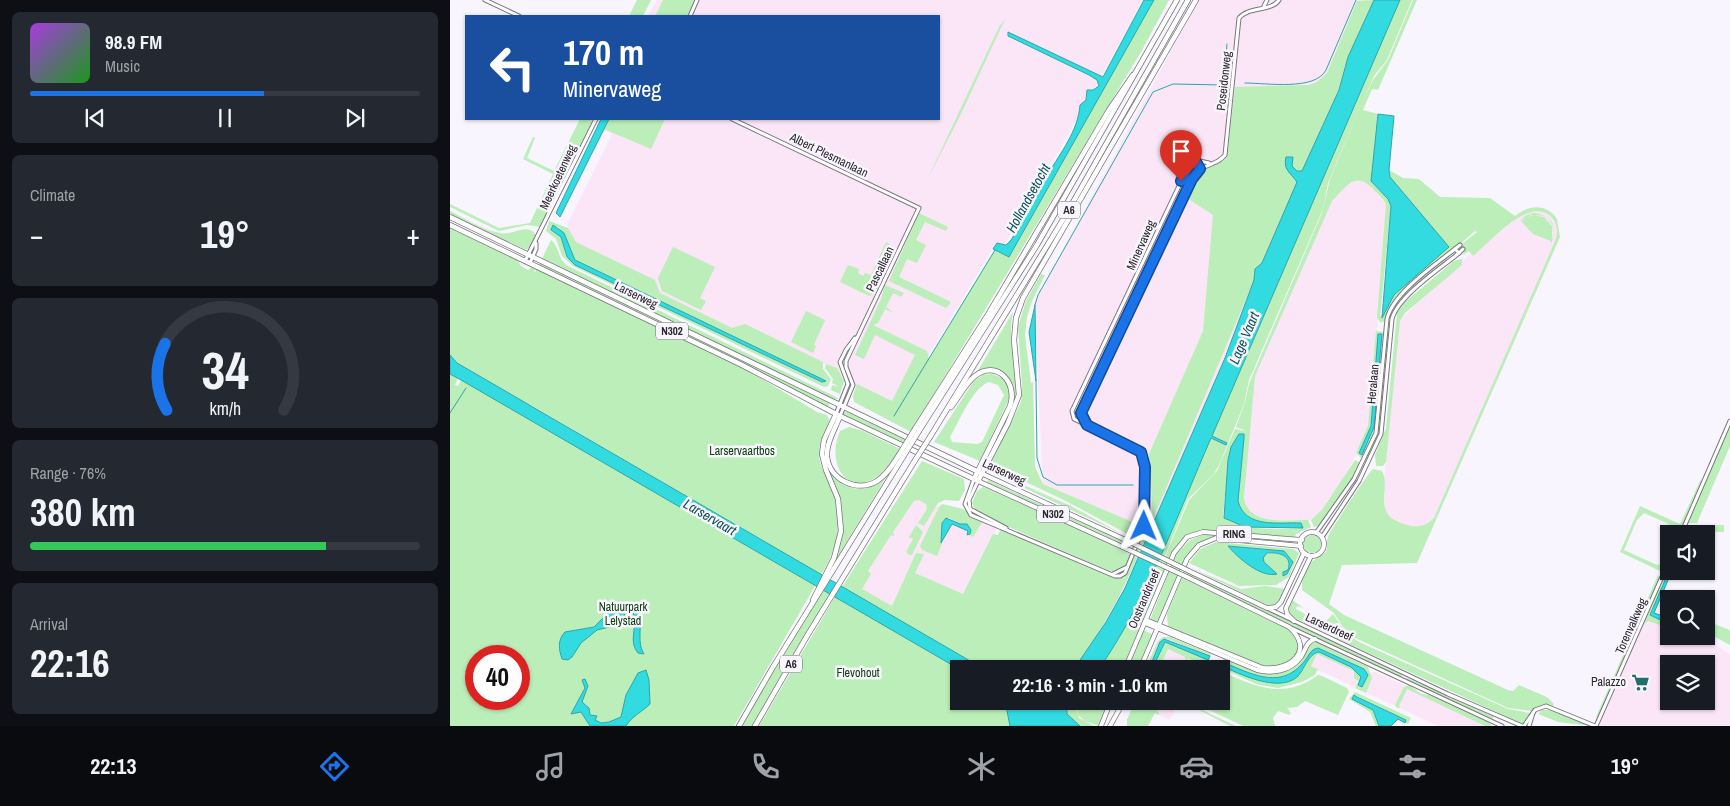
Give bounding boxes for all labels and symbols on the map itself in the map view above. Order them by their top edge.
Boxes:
street label: Poseidonweg [1213,50,1235,111]
street label: Albert Plesmanlaan [786,129,871,181]
pin [1160,130,1202,181]
street label: Meerkoetenweg [536,141,580,212]
water label: Hollandsetocht [1002,160,1055,236]
road number: A6 [1058,202,1080,218]
street label: Minervaweg [1123,217,1159,273]
street label: Pascallaan [862,244,898,294]
street label: Larserweg [612,278,661,312]
water label: Lage Vaart [1225,308,1263,367]
road number: N302 [656,322,688,340]
street label: Heralaan [1363,363,1383,405]
park label: Larservaartbos [709,443,775,459]
street label: Larserweg [980,455,1029,489]
water label: Larservaart [680,495,740,540]
position arrow [1117,499,1169,551]
road number: N302 [1037,506,1069,522]
road number: RING [1216,526,1252,542]
street label: Oostranddreef [1124,567,1164,631]
street label: Torenvalkweg [1611,595,1651,657]
park label: Natuurpark Lelystad [599,599,647,629]
street label: Larserdreef [1303,609,1355,645]
speed limit sign: 40 [465,645,530,710]
road number: A6 [780,656,802,672]
park label: Flevohout [836,665,880,681]
supermarket icon: Palazzo [1630,672,1650,692]
place label: Palazzo [1591,674,1626,690]

